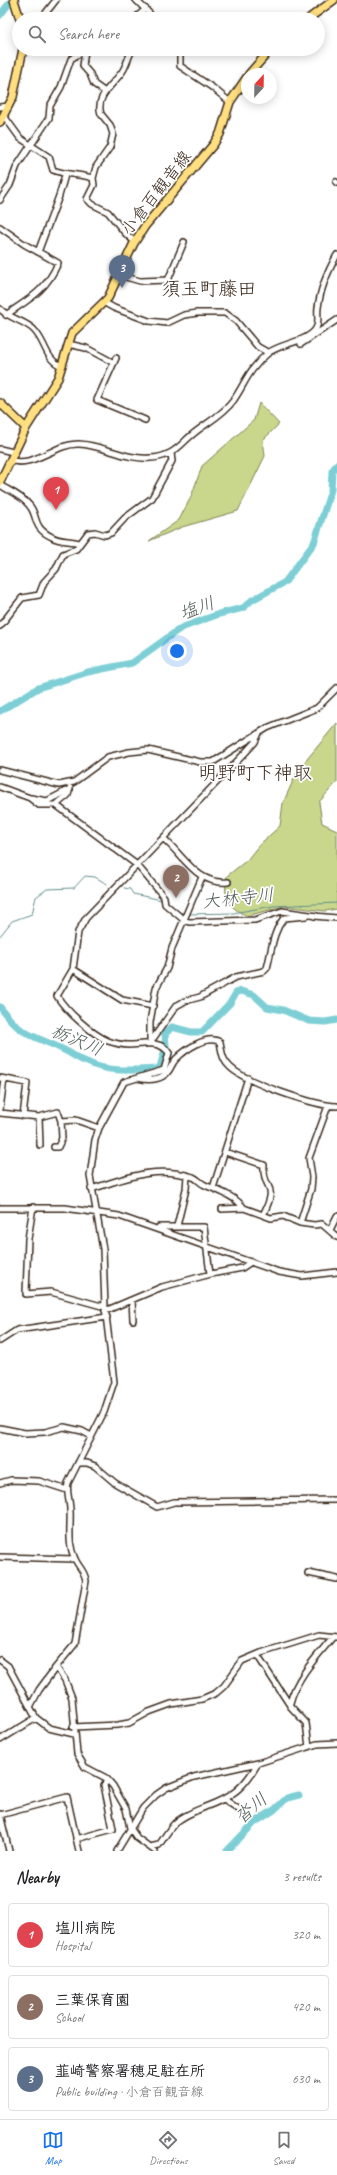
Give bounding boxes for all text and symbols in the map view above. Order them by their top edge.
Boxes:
search box [12,12,325,56]
icon: search [26,23,48,45]
text: Search here [58,25,119,44]
north arrow [241,68,277,104]
street label: 小倉百観音線 [116,146,196,240]
pin: 3 [109,255,135,288]
district label: 須玉町藤田 [161,277,257,301]
pin: 1 [43,477,69,510]
water label: 塩川 [176,592,218,624]
your location [167,641,187,661]
district label: 明野町下神取 [198,761,312,785]
pin: 2 [163,865,189,898]
water label: 大林寺川 [201,883,275,913]
water label: 栃沢川 [48,1019,106,1061]
water label: 沓川 [230,1788,272,1828]
text: Nearby [16,1867,59,1888]
text: 3 results [283,1869,321,1885]
text: 塩川病院 [55,1919,115,1938]
text: 1 [27,1927,33,1943]
text: 320 m [292,1927,320,1943]
text: Hospital [55,1938,91,1954]
text: 三葉保育園 [55,1991,130,2010]
text: 2 [27,1999,33,2015]
text: 420 m [292,1999,320,2015]
text: School [55,2010,83,2026]
text: 韮崎警察署穂足駐在所 [55,2062,205,2081]
text: 3 [27,2071,33,2087]
text: 630 m [292,2071,320,2087]
text: Public building · 小倉百観音線 [55,2084,203,2100]
tab: Map [42,2129,64,2167]
tab: Directions [149,2129,188,2167]
tab: Saved [273,2129,295,2167]

